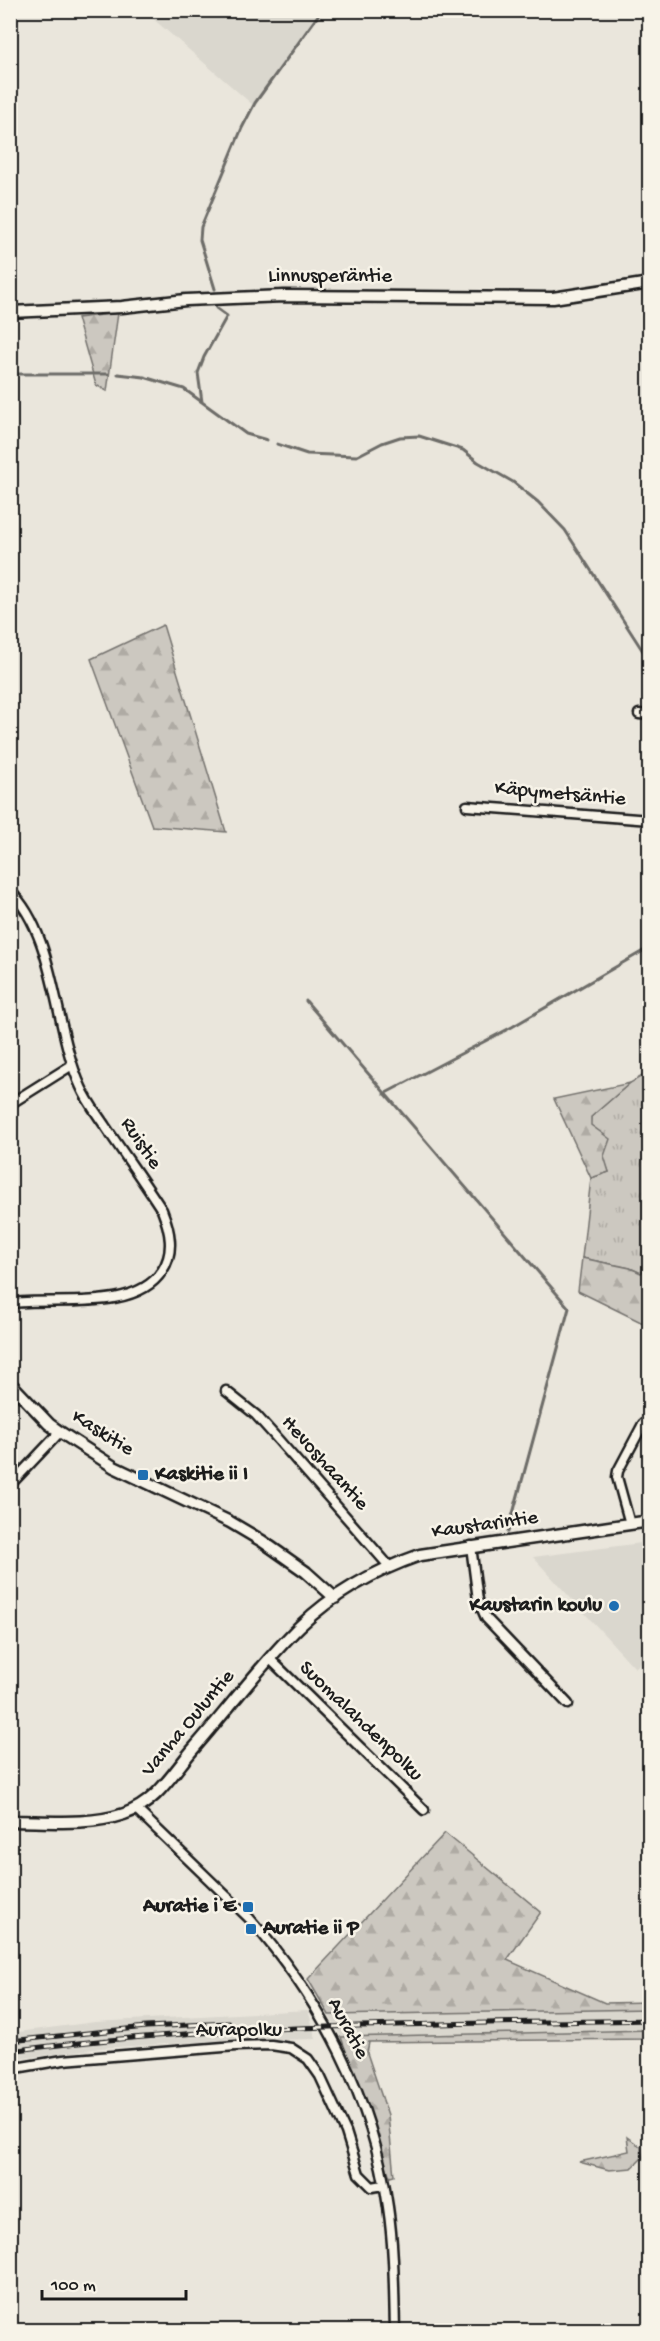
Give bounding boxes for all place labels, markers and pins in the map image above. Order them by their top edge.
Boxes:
place label: Kaskitie ii I [154,1463,248,1488]
marker: Kaskitie ii I [136,1468,150,1482]
place label: Kaustarin koulu [468,1594,602,1619]
marker: Kaustarin koulu [607,1599,621,1613]
place label: Auratie i E [142,1895,238,1920]
marker: Auratie i E [241,1900,255,1914]
place label: Auratie ii P [262,1917,360,1942]
marker: Auratie ii P [244,1922,258,1936]

